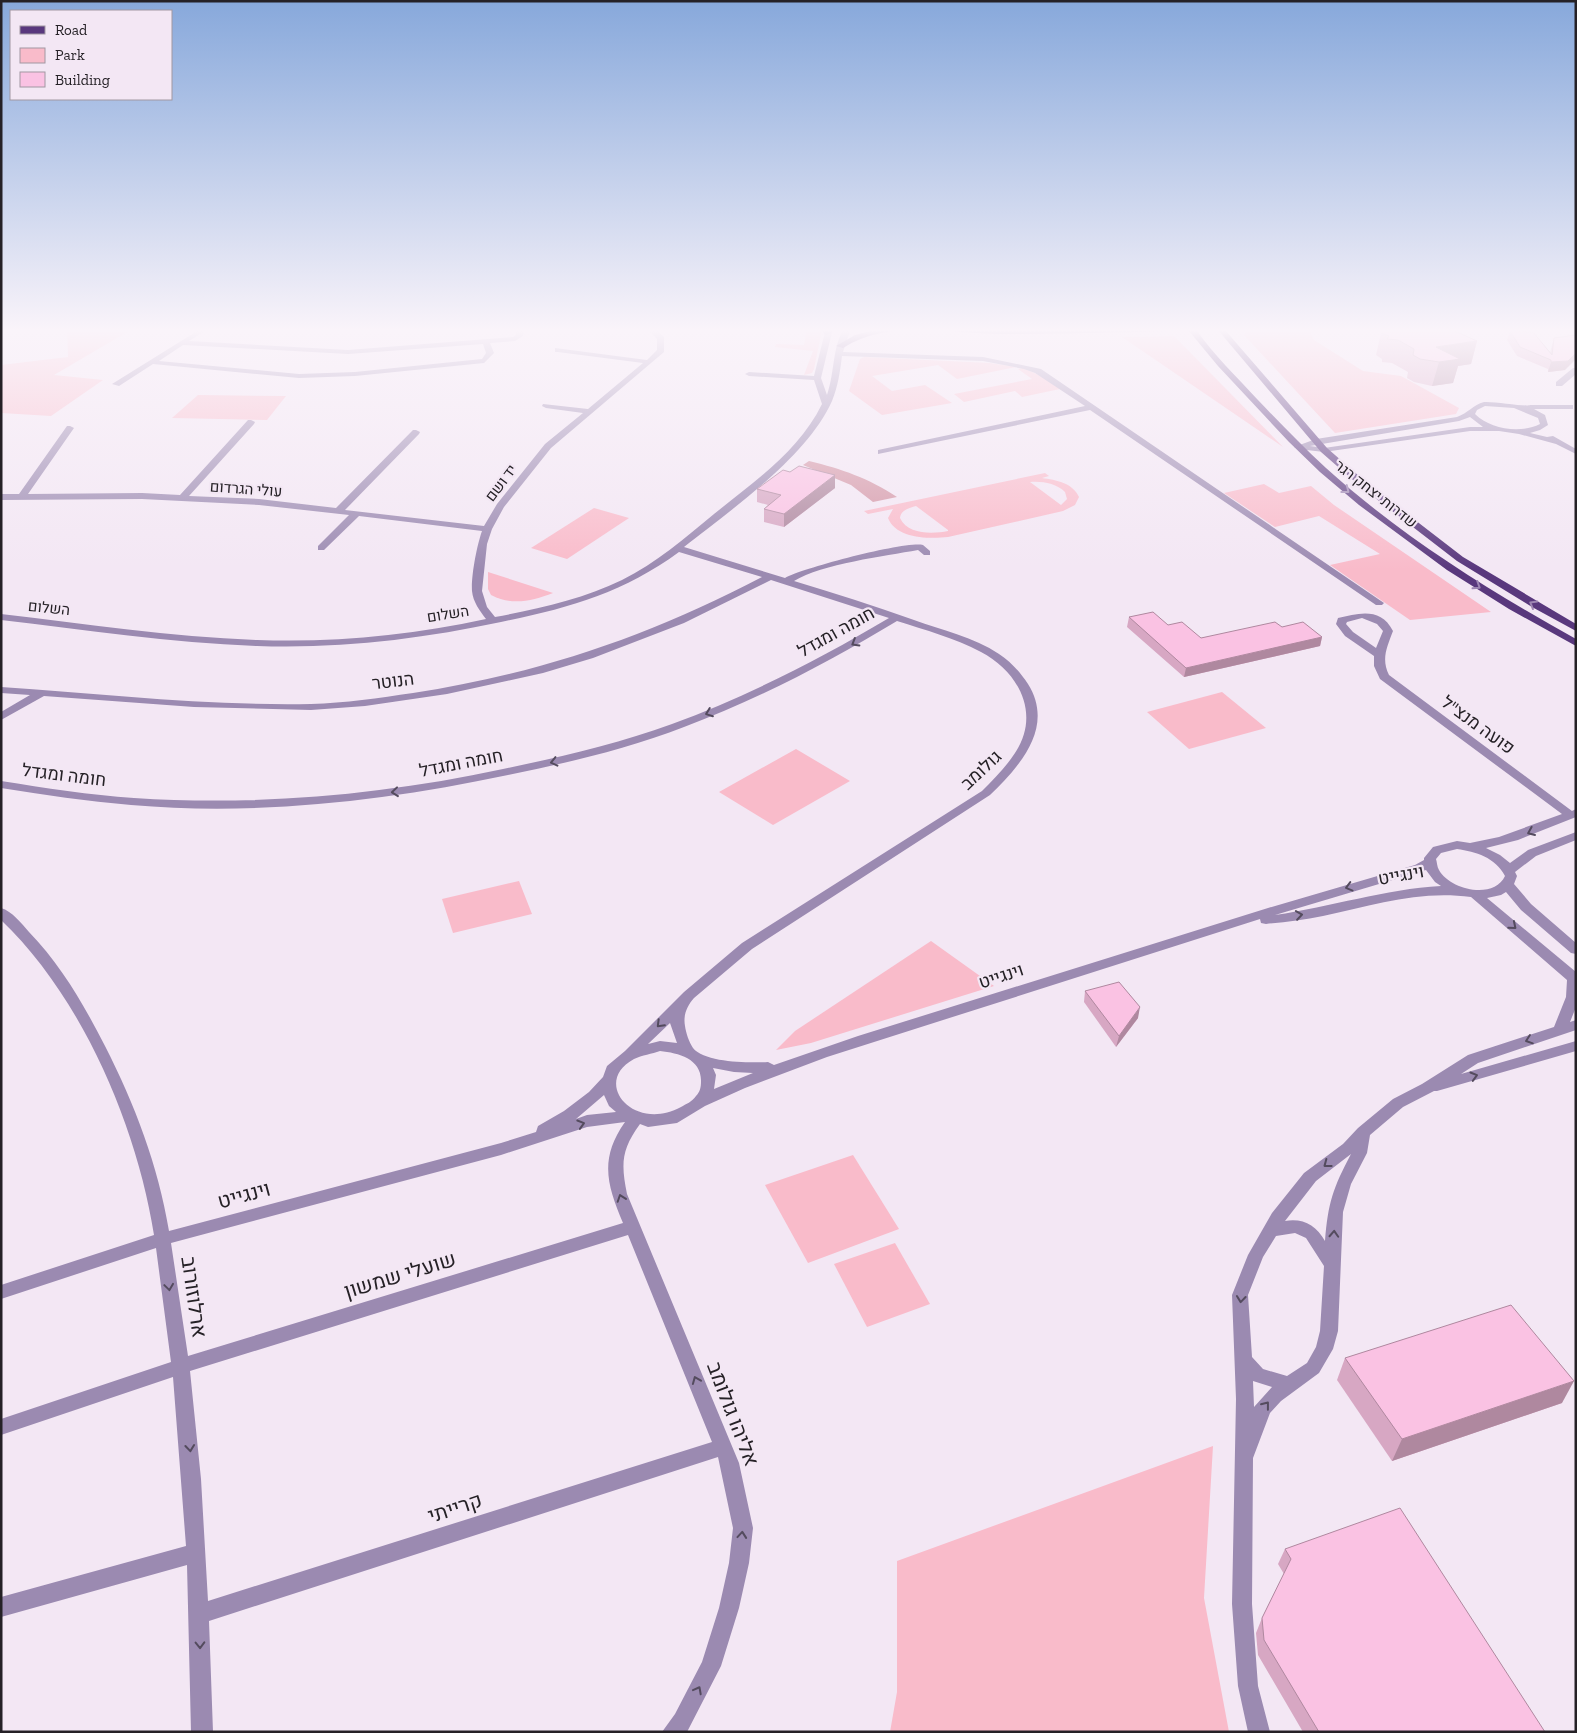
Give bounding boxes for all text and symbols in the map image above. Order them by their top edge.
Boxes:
legend [10,10,172,100]
text: Road [55,21,88,39]
text: Park [55,46,85,64]
text: Building [55,71,110,89]
street label: שדרות יצחק רגר [1331,456,1421,532]
street label: יד ושם [481,461,521,505]
street label: עולי הגרדום [209,477,283,501]
one-way arrow [1340,484,1349,492]
one-way arrow [1471,580,1481,589]
street label: השלום [27,597,71,619]
one-way arrow [1529,600,1538,610]
street label: השלום [426,602,470,626]
street label: חומה ומגדל [794,602,878,662]
one-way arrow [852,636,861,646]
street label: הנוטר [371,668,415,694]
street label: פועה מנצ"ל [1437,691,1519,759]
one-way arrow [705,707,714,717]
street label: חומה ומגדל [417,744,505,782]
street label: גולומב [956,746,1006,794]
one-way arrow [550,756,559,767]
street label: חומה ומגדל [21,759,107,791]
one-way arrow [390,786,398,797]
one-way arrow [1527,825,1536,836]
street label: וינגייט [1376,860,1426,890]
one-way arrow [1345,881,1354,892]
one-way arrow [1296,910,1304,921]
one-way arrow [1507,921,1516,930]
street label: וינגייט [976,958,1026,994]
one-way arrow [657,1018,666,1027]
one-way arrow [1526,1034,1534,1044]
one-way arrow [1470,1071,1478,1081]
one-way arrow [576,1119,585,1129]
one-way arrow [1324,1159,1333,1167]
street label: וינגייט [215,1175,273,1214]
one-way arrow [617,1194,627,1202]
one-way arrow [1329,1230,1340,1238]
street label: שועלי שמשון [341,1246,459,1303]
street label: ארלוזורוב [176,1255,213,1339]
one-way arrow [164,1282,174,1291]
one-way arrow [1236,1295,1247,1303]
street label: אליהו גולומב [702,1358,765,1469]
one-way arrow [692,1376,703,1385]
one-way arrow [1261,1402,1269,1411]
one-way arrow [184,1444,195,1452]
street label: קרייתי [425,1487,485,1528]
one-way arrow [736,1530,747,1538]
one-way arrow [195,1641,206,1649]
one-way arrow [692,1686,702,1695]

